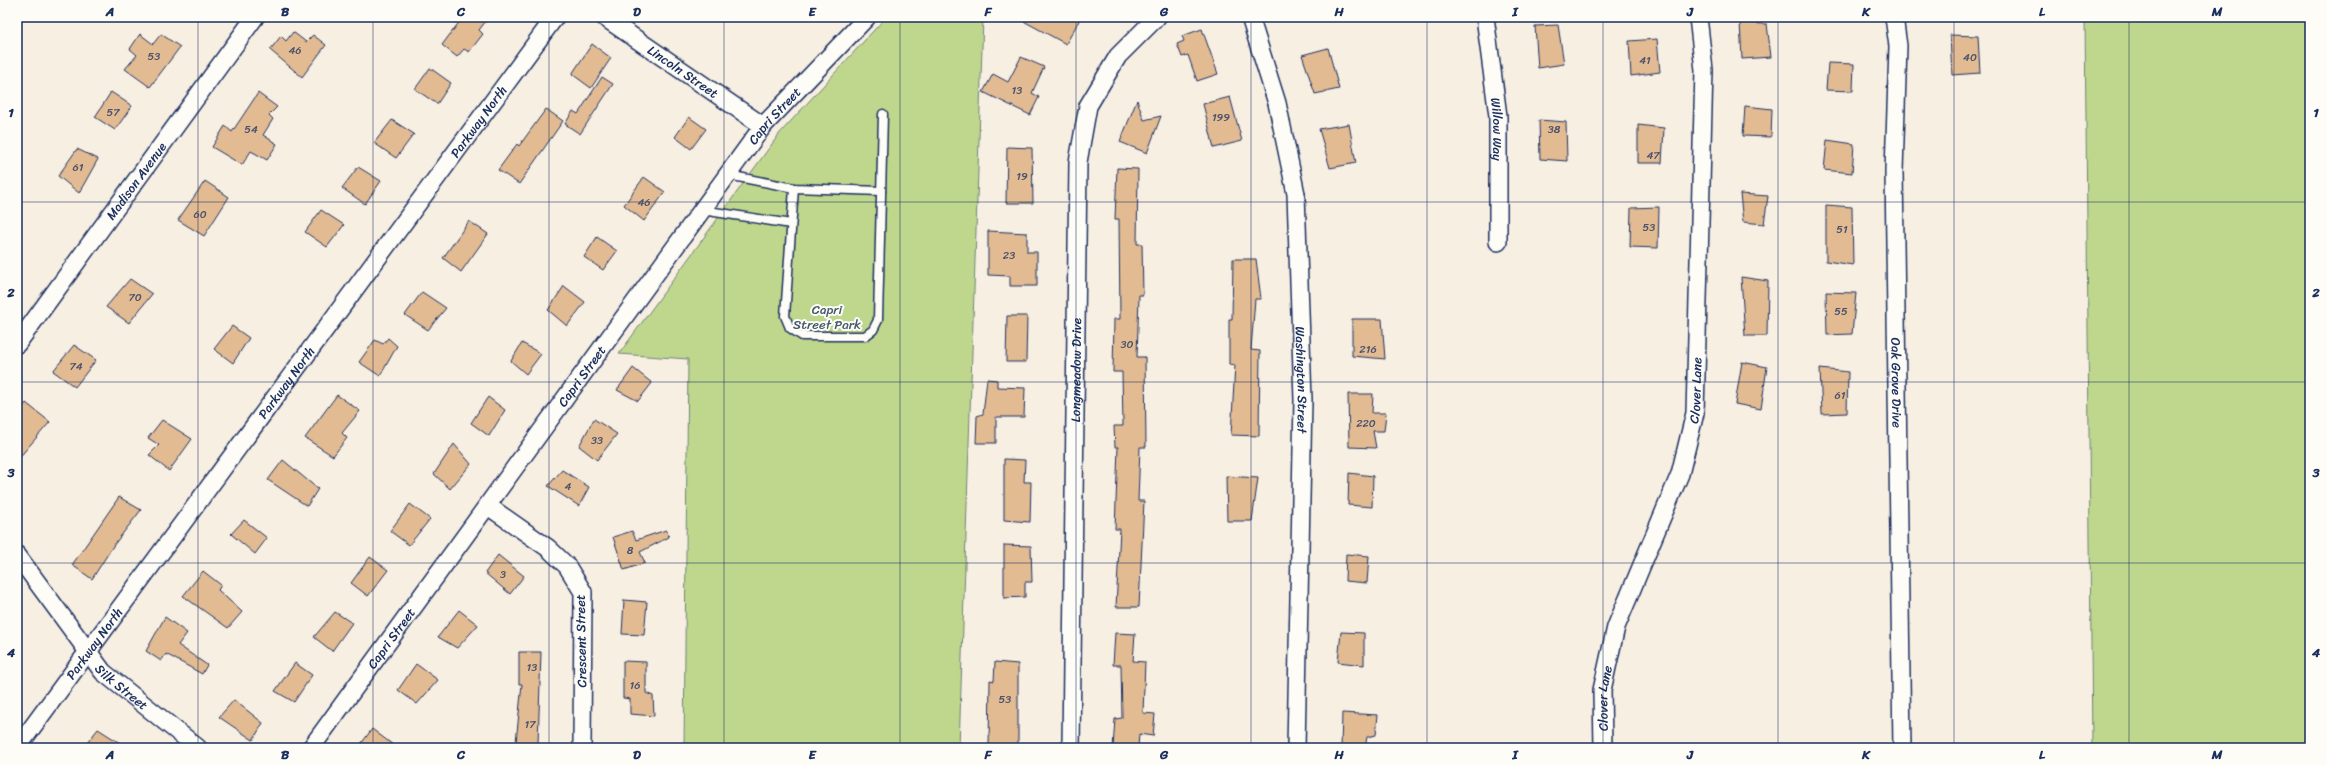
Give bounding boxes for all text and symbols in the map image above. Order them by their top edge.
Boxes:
text: A [105,0,114,23]
text: B [281,0,290,23]
text: C [456,0,466,23]
text: D [633,0,641,23]
text: E [808,0,817,23]
text: F [983,0,992,23]
text: G [1159,0,1169,23]
text: H [1333,0,1344,23]
text: I [1511,0,1519,23]
text: J [1686,0,1694,23]
text: K [1861,0,1871,23]
text: L [2039,0,2046,23]
text: M [2211,0,2223,23]
street label: Lincoln Street [643,39,724,104]
house number: 46 [288,41,302,60]
house number: 53 [148,47,160,66]
house number: 40 [1963,48,1977,67]
house number: 41 [1639,51,1651,70]
street label: Parkway North [444,80,513,163]
street label: Capri Street [742,81,807,149]
house number: 13 [1012,81,1022,100]
street label: Willow Way [1484,96,1510,161]
text: 1 [8,101,14,124]
text: 1 [2313,101,2319,124]
house number: 57 [106,103,120,122]
house number: 199 [1212,108,1230,127]
house number: 54 [244,120,258,139]
house number: 38 [1548,120,1561,139]
street label: Madison Avenue [100,137,172,225]
house number: 47 [1646,146,1660,165]
house number: 61 [73,158,84,177]
house number: 19 [1016,167,1028,186]
house number: 46 [637,193,651,212]
house number: 60 [193,205,207,224]
house number: 53 [1643,218,1655,237]
house number: 51 [1836,220,1848,239]
house number: 23 [1003,246,1015,265]
text: 2 [6,281,15,304]
text: 2 [2311,281,2320,304]
house number: 70 [128,288,142,307]
park label: Capri Street Park [793,298,861,336]
house number: 55 [1834,302,1848,321]
street label: Longmeadow Drive [1063,318,1088,422]
street label: Washington Street [1289,326,1315,434]
house number: 30 [1121,335,1134,354]
street label: Oak Grove Drive [1885,337,1909,428]
street label: Capri Street [551,340,612,411]
house number: 216 [1359,340,1377,359]
street label: Parkway North [252,341,321,423]
house number: 74 [69,357,83,376]
street label: Clover Lane [1681,357,1708,426]
house number: 61 [1835,386,1846,405]
house number: 220 [1356,414,1376,433]
house number: 33 [591,431,603,450]
text: 3 [6,461,15,484]
text: 3 [2311,461,2320,484]
house number: 4 [565,477,572,496]
house number: 8 [627,541,634,560]
house number: 3 [500,565,506,584]
street label: Crescent Street [569,594,593,688]
street label: Parkway North [60,602,129,684]
street label: Capri Street [361,602,421,674]
text: 4 [6,641,16,664]
text: 4 [2311,641,2321,664]
house number: 13 [527,658,537,677]
street label: Silk Street [89,659,154,716]
street label: Clover Lane [1591,663,1619,731]
house number: 16 [630,676,640,695]
house number: 53 [999,690,1011,709]
house number: 17 [525,715,536,734]
text: A [105,743,114,765]
text: B [281,743,290,765]
text: C [456,743,466,765]
text: D [633,743,641,765]
text: E [808,743,817,765]
text: F [983,743,992,765]
text: G [1159,743,1169,765]
text: H [1333,743,1344,765]
text: I [1511,743,1519,765]
text: J [1686,743,1694,765]
text: K [1861,743,1871,765]
text: L [2039,743,2046,765]
text: M [2211,743,2223,765]

